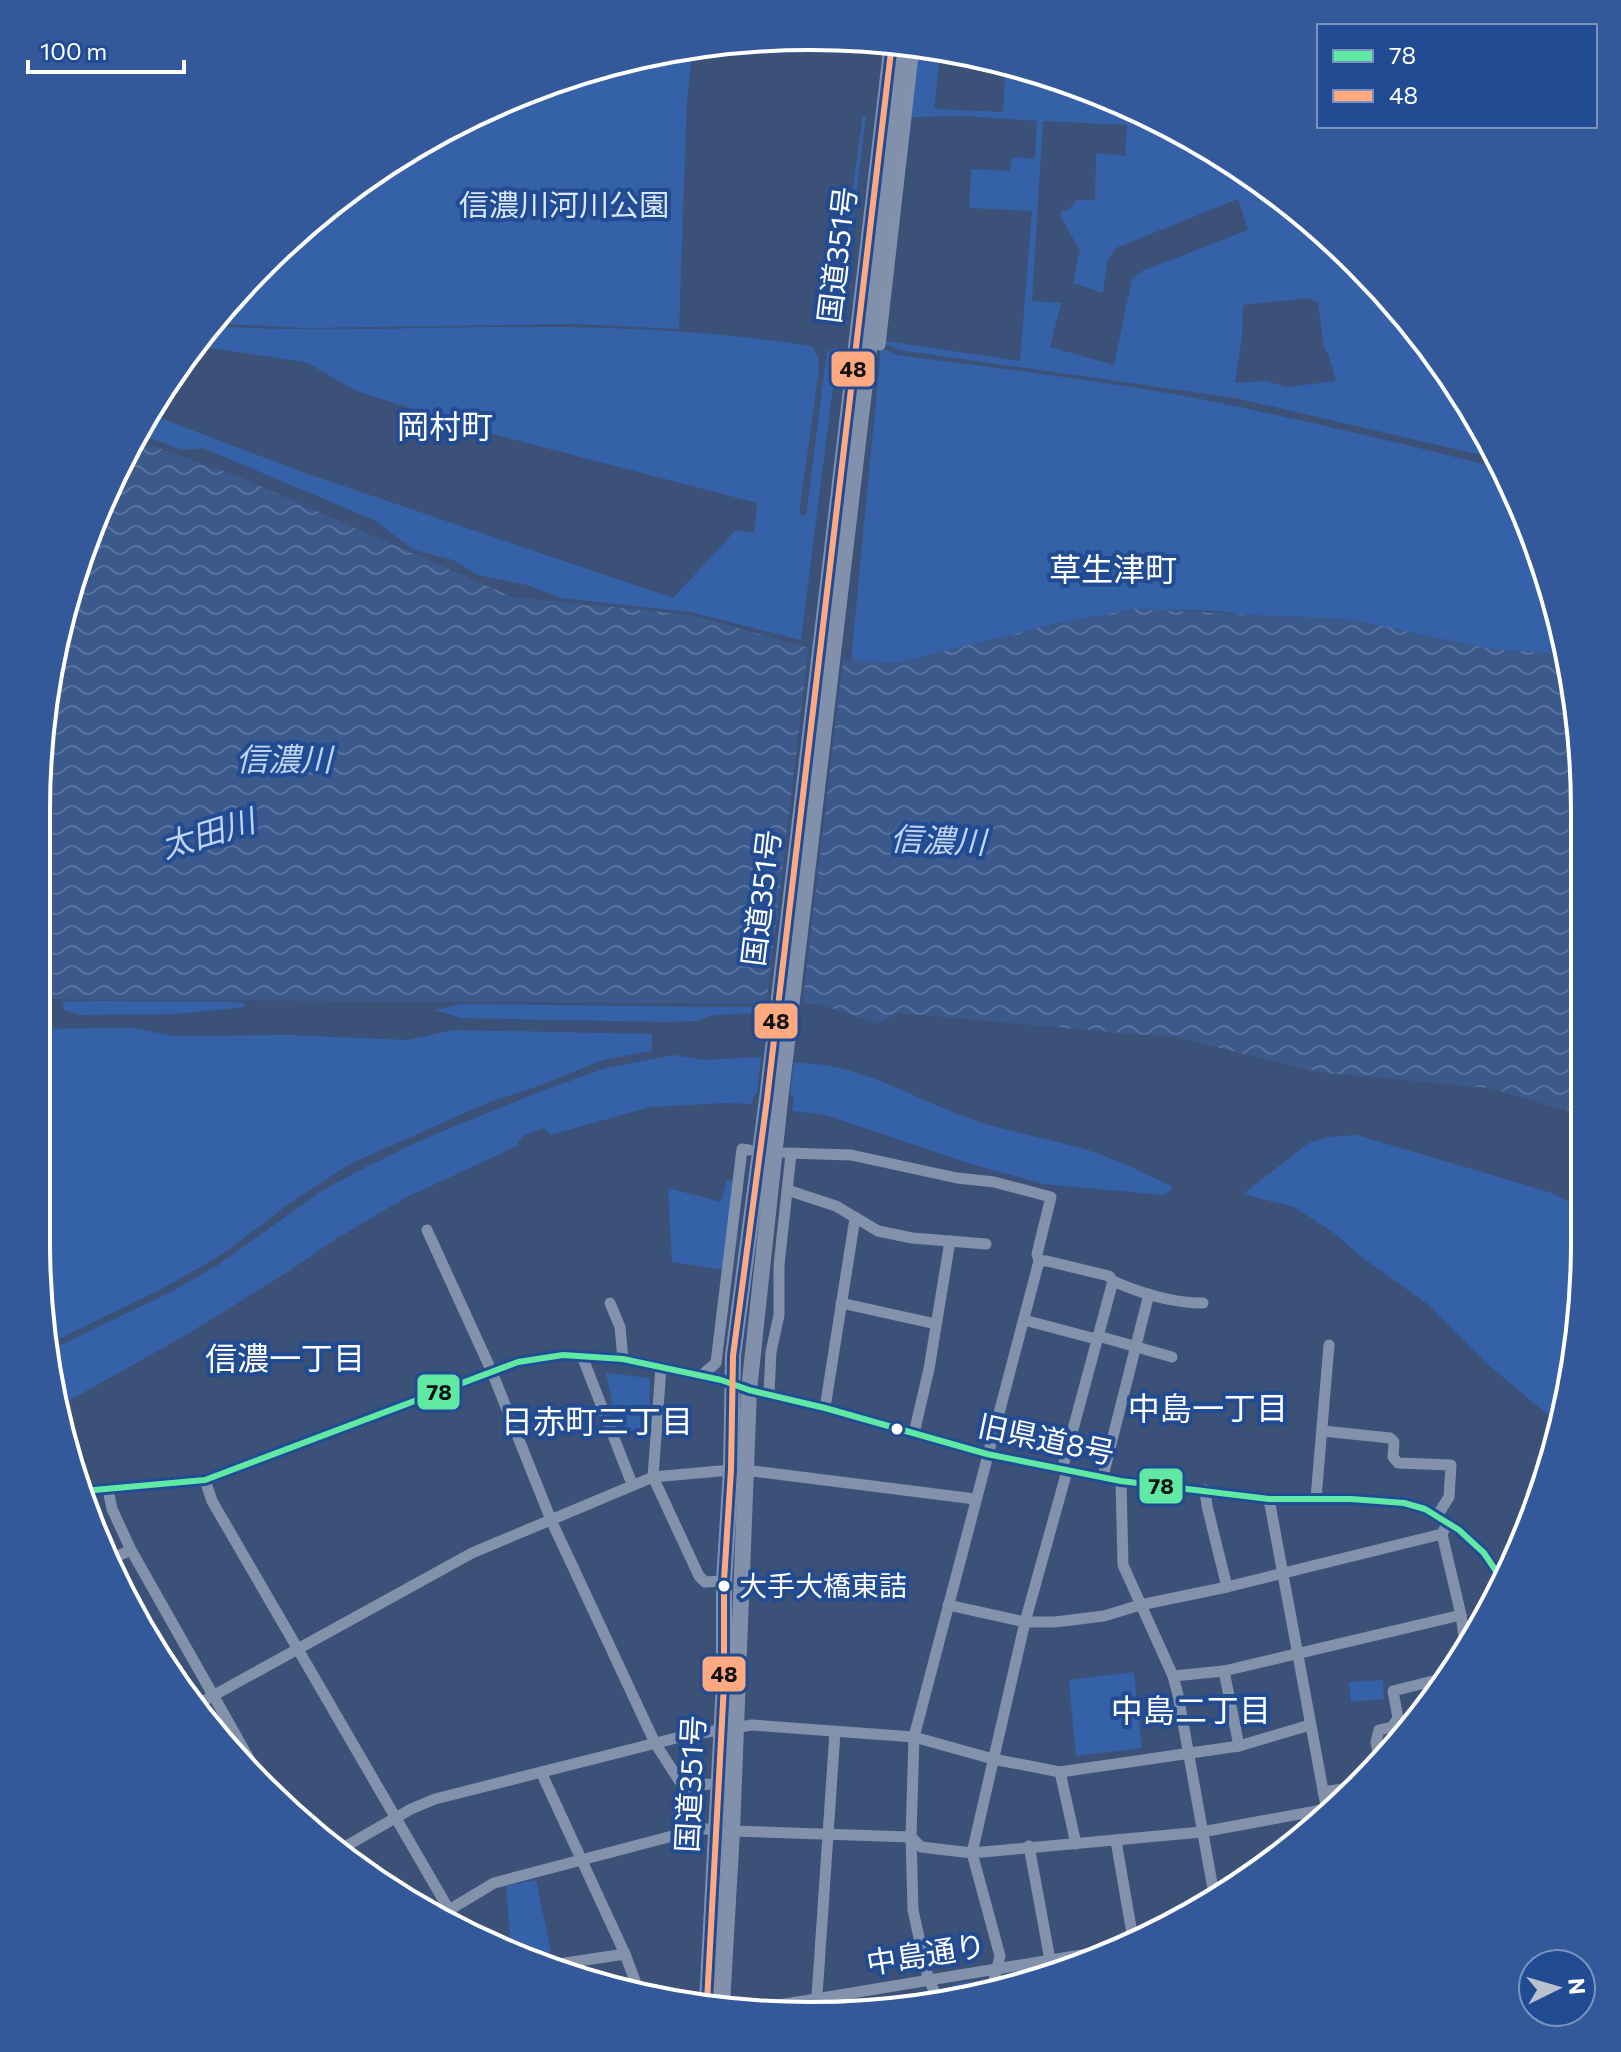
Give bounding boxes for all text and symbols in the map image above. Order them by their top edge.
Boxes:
scale bar [28,24,184,74]
legend [1317,24,1597,128]
text: 100 m [40,36,107,65]
text: 78 [1389,40,1416,69]
text: 48 [1389,80,1418,109]
street label: 国道351号 [809,184,862,325]
park label: 信濃川河川公園 [459,185,669,222]
line badge: 48 [830,350,876,388]
text: 48 [839,355,867,382]
district label: 岡村町 [397,405,493,445]
district label: 草生津町 [1049,548,1177,588]
water label: 信濃川 [236,738,335,778]
water label: 太田川 [156,798,262,865]
water label: 信濃川 [889,817,990,861]
street label: 国道351号 [733,827,786,968]
line badge: 48 [753,1002,799,1040]
text: 48 [762,1007,790,1034]
district label: 信濃一丁目 [205,1337,365,1377]
line badge: 78 [416,1373,461,1411]
text: 78 [426,1378,452,1405]
district label: 中島一丁目 [1128,1387,1288,1427]
district label: 日赤町三丁目 [501,1400,693,1440]
street label: 旧県道8号 [975,1405,1118,1470]
unlabelled marker [889,1421,905,1437]
line badge: 78 [1138,1467,1184,1505]
text: 78 [1148,1472,1174,1499]
place label: 大手大橋東詰 [739,1568,907,1602]
marker: 大手大橋東詰 [716,1578,732,1594]
line badge: 48 [701,1655,747,1693]
text: 48 [710,1660,738,1687]
district label: 中島二丁目 [1111,1689,1271,1729]
street label: 国道351号 [666,1714,711,1853]
street label: 中島通り [863,1925,988,1980]
north arrow [1517,1948,1597,2028]
text: N [1563,1977,1592,1996]

